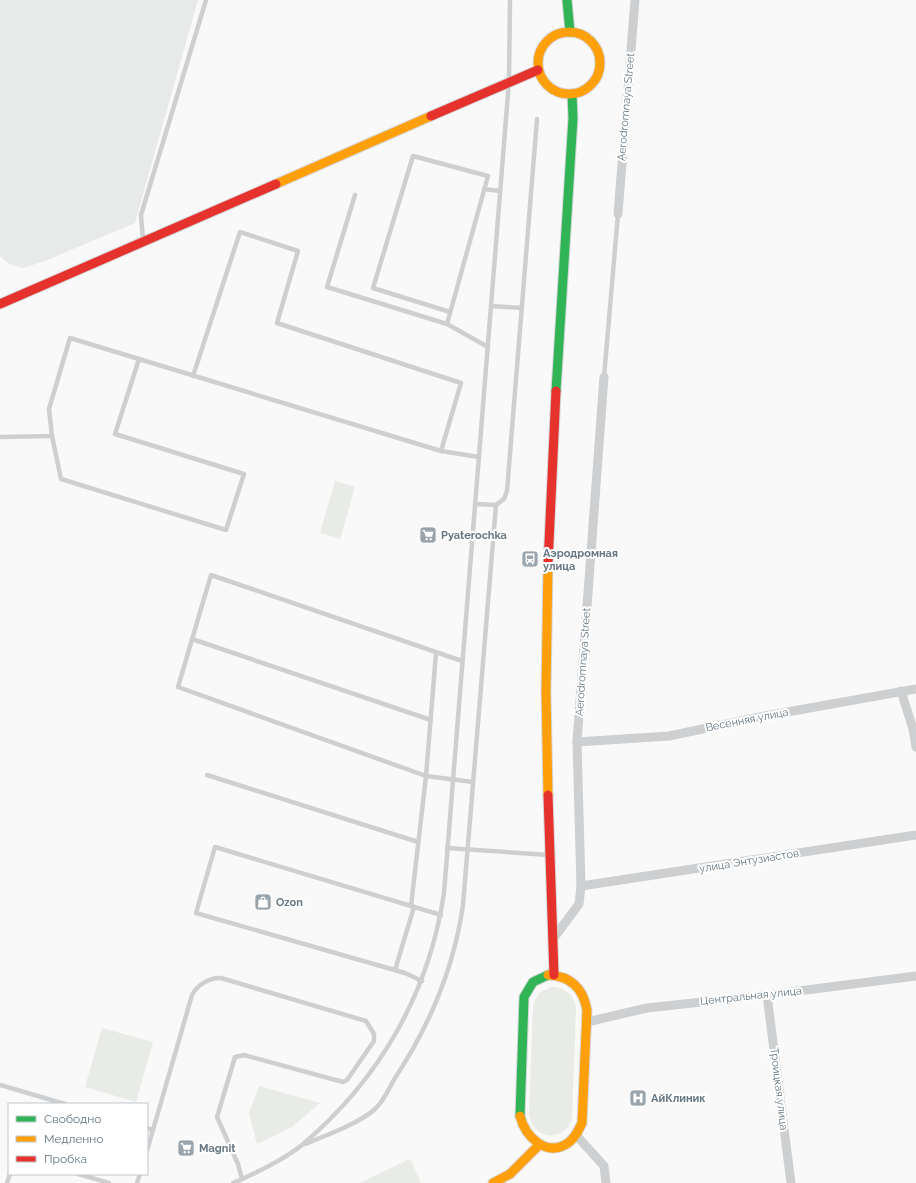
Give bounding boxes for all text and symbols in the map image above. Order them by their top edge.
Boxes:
street label: Aerodromnaya Street [615,52,637,162]
supermarket icon: Pyaterochka [418,525,438,545]
place label: Pyaterochka [441,529,507,542]
place label: Аэродромная улица [543,547,618,573]
bus stop icon: Аэродромная улица [520,549,540,569]
street label: Aerodromnaya Street [573,607,593,717]
street label: Весенняя улица [704,706,790,734]
street label: улица Энтузиастов [698,847,800,875]
shop icon: Ozon [253,892,273,912]
place label: Ozon [276,896,303,909]
street label: Центральная улица [699,984,803,1008]
street label: Троицкая улица [767,1047,791,1131]
hospital icon: АйКлиник [628,1088,648,1108]
place label: АйКлиник [651,1092,706,1105]
legend [8,1103,148,1175]
text: Свободно [44,1112,101,1126]
text: Медленно [44,1132,103,1146]
supermarket icon: Magnit [176,1138,196,1158]
place label: Magnit [199,1142,236,1155]
text: Пробка [44,1152,87,1166]

